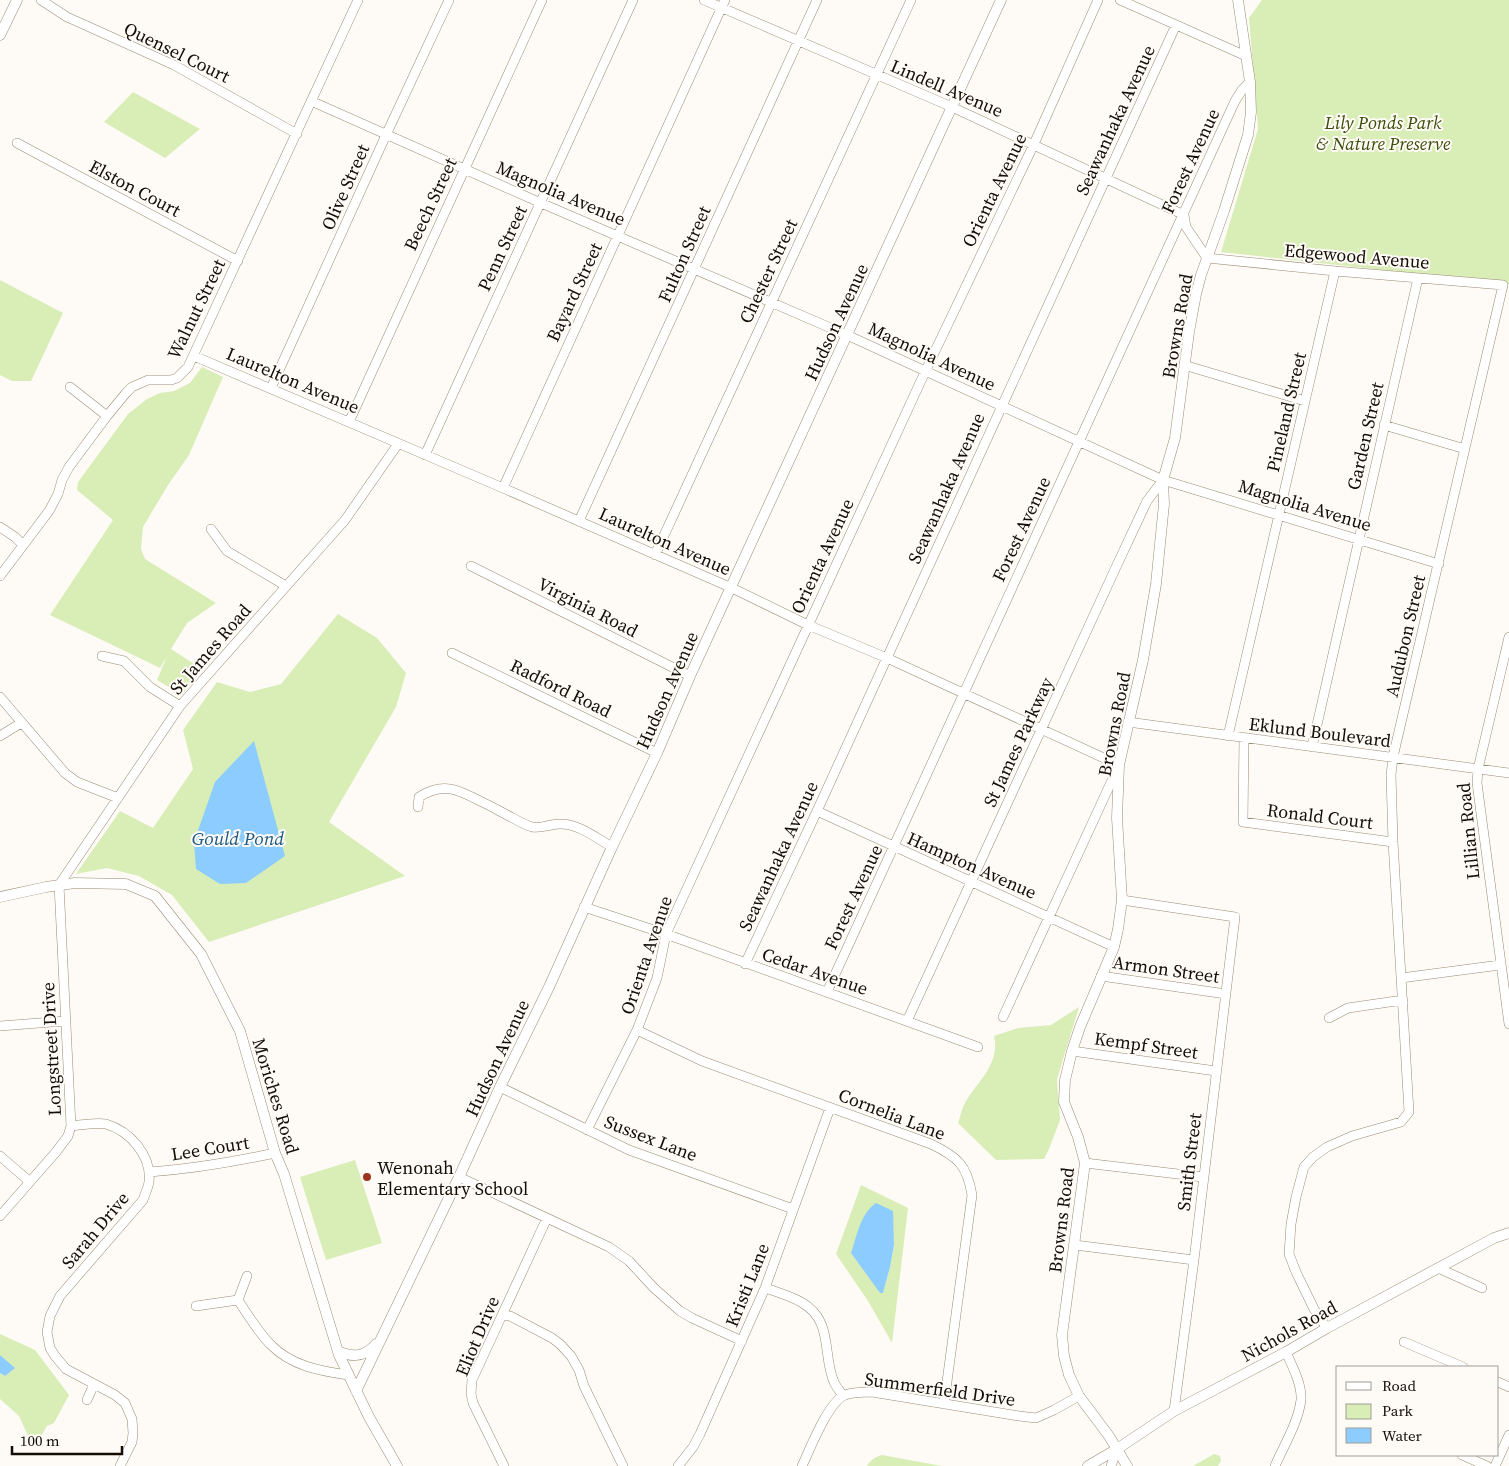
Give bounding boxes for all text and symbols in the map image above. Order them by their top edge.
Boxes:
street label: Quensel Court [120,16,234,88]
street label: Seawanhaka Avenue [1069,41,1161,199]
street label: Lindell Avenue [887,53,1007,123]
street label: Forest Avenue [1155,104,1225,218]
park label: Lily Ponds Park & Nature Preserve [1316,110,1451,156]
street label: Orienta Avenue [956,129,1032,251]
street label: Olive Street [315,140,375,234]
street label: Elston Court [85,153,185,223]
street label: Beech Street [398,153,462,255]
street label: Magnolia Avenue [493,155,629,231]
street label: Penn Street [471,201,533,295]
street label: Fulton Street [652,202,716,306]
street label: Chester Street [733,215,803,327]
street label: Edgewood Avenue [1283,237,1431,275]
street label: Bayard Street [540,238,608,346]
street label: Walnut Street [161,255,231,363]
street label: Hudson Avenue [798,260,874,384]
street label: Browns Road [1155,272,1199,380]
street label: Magnolia Avenue [864,316,1000,396]
street label: Laurelton Avenue [223,341,363,419]
street label: Pineland Street [1260,350,1312,474]
street label: Garden Street [1340,380,1390,492]
street label: Seawanhaka Avenue [901,409,991,567]
street label: Forest Avenue [986,472,1056,586]
street label: Magnolia Avenue [1235,473,1375,537]
street label: Orienta Avenue [784,495,860,617]
street label: Laurelton Avenue [595,501,735,581]
street label: Virginia Road [534,571,642,643]
street label: Audubon Street [1379,572,1431,699]
street label: St James Road [164,598,256,700]
street label: Hudson Avenue [630,627,704,753]
street label: Radford Road [506,653,616,723]
street label: Browns Road [1092,670,1136,778]
street label: St James Parkway [977,672,1059,811]
street label: Eklund Boulevard [1247,711,1393,753]
street label: Seawanhaka Avenue [732,777,824,935]
street label: Lillian Road [1450,781,1486,881]
street label: Ronald Court [1266,797,1375,835]
water label: Gould Pond [192,825,284,851]
street label: Hampton Avenue [903,825,1041,905]
street label: Forest Avenue [818,840,888,954]
street label: Orienta Avenue [614,892,678,1018]
street label: Cedar Avenue [759,941,871,1001]
street label: Armon Street [1111,949,1221,989]
street label: Longstreet Drive [35,982,67,1116]
street label: Hudson Avenue [459,996,535,1120]
street label: Kempf Street [1093,1025,1200,1065]
street label: Moriches Road [246,1035,306,1157]
street label: Cornelia Lane [835,1082,949,1146]
street label: Sussex Lane [601,1109,701,1167]
street label: Smith Street [1171,1112,1207,1212]
street label: Lee Court [169,1129,251,1166]
place label: Wenonah Elementary School [377,1155,528,1201]
street label: Browns Road [1042,1166,1080,1274]
marker: Wenonah Elementary School [361,1171,373,1183]
street label: Sarah Drive [55,1186,135,1274]
street label: Kristi Lane [719,1239,775,1331]
street label: Eliot Drive [449,1292,505,1380]
street label: Nichols Road [1237,1294,1341,1368]
street label: Summerfield Drive [863,1366,1017,1412]
legend [1336,1366,1499,1456]
text: Road [1382,1375,1416,1396]
text: Park [1382,1400,1414,1421]
scale bar [12,1424,122,1456]
text: Water [1382,1425,1423,1446]
text: 100 m [20,1430,60,1451]

